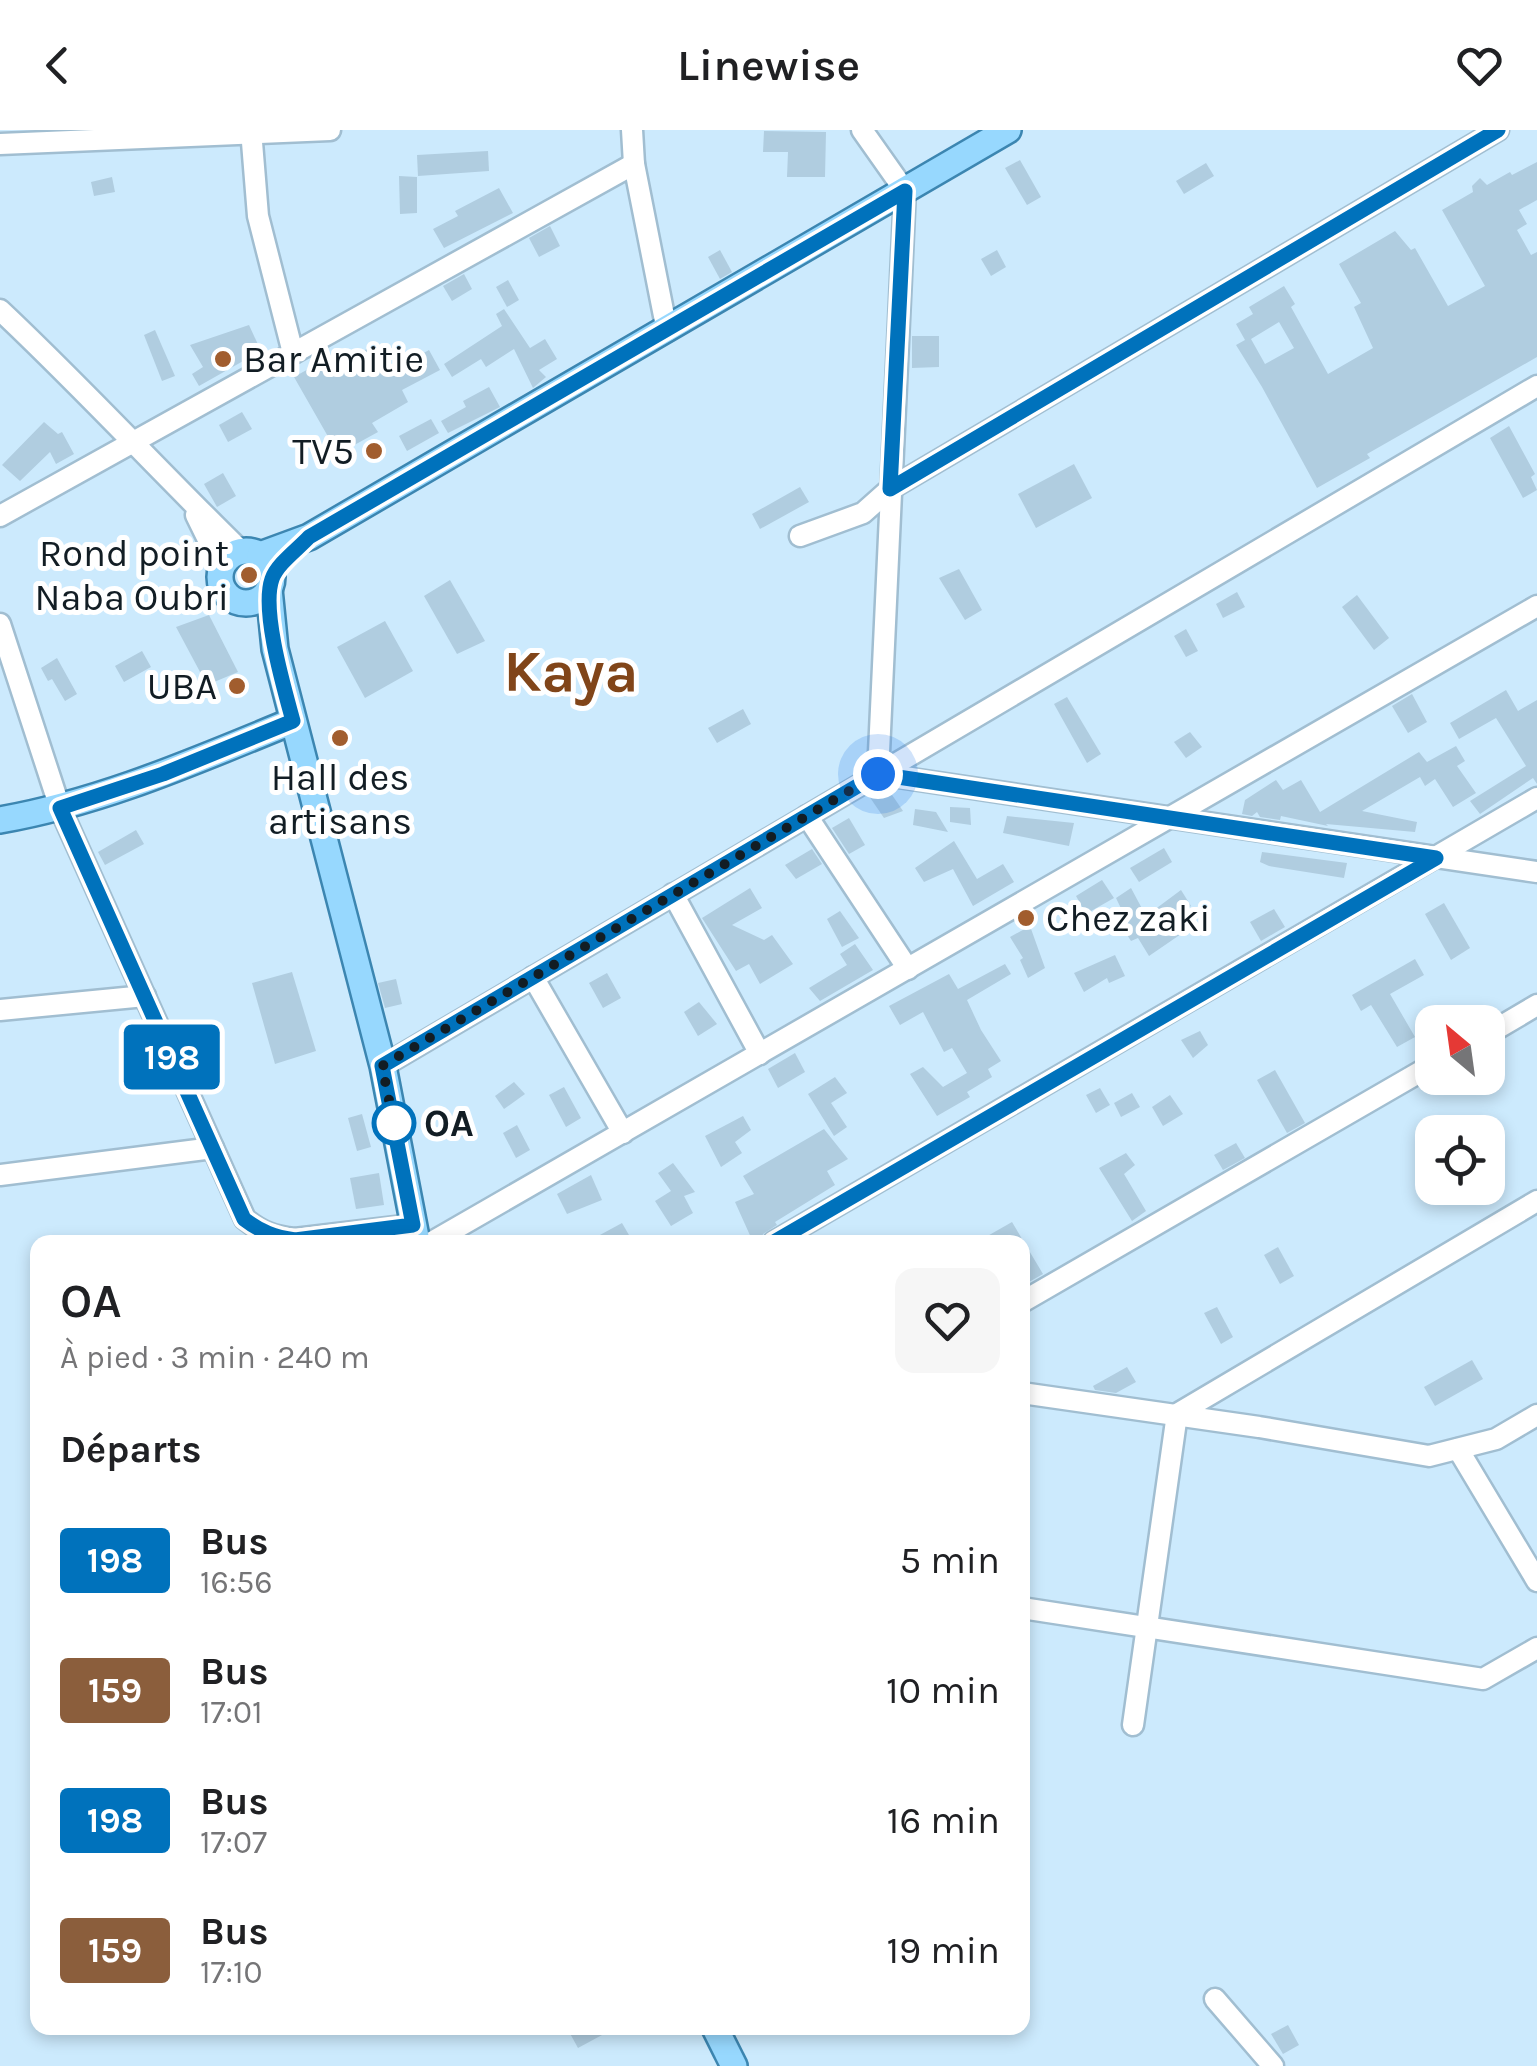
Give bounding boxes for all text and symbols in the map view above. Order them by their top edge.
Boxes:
icon: back [30,38,85,93]
icon: heart [1452,38,1507,93]
text: Linewise [677,39,860,91]
place label: Bar Amitie [243,337,424,382]
marker: Bar Amitie [212,348,234,370]
place label: TV5 [292,429,354,474]
marker: TV5 [363,440,385,462]
place label: Rond point Naba Oubri [35,531,229,620]
marker: Rond point Naba Oubri [238,564,260,586]
district label: Kaya [504,638,639,706]
place label: UBA [147,664,217,709]
marker: UBA [226,675,248,697]
marker: Hall des artisans [329,727,351,749]
your location [853,749,903,799]
place label: Hall des artisans [268,755,412,844]
place label: Chez zaki [1046,896,1210,941]
marker: Chez zaki [1015,907,1037,929]
north arrow [1415,1005,1505,1095]
map controls [1415,1005,1505,1205]
line badge: 198 [114,1024,230,1090]
text: 198 [144,1037,200,1078]
place label: OA [424,1101,474,1146]
marker: OA [373,1102,415,1144]
button: locate [1415,1115,1505,1205]
button: heart [895,1268,1000,1373]
text: OA [60,1273,122,1329]
text: À pied · 3 min · 240 m [60,1339,370,1376]
text: Départs [60,1427,202,1472]
text: Bus [200,1519,269,1564]
text: 5 min [900,1538,1000,1583]
text: 198 [87,1540,143,1581]
text: 16:56 [200,1564,273,1601]
text: Bus [200,1649,269,1694]
text: 10 min [886,1668,1000,1713]
text: 159 [88,1670,142,1711]
text: 17:01 [200,1694,263,1731]
text: Bus [200,1779,269,1824]
text: 16 min [887,1798,1000,1843]
text: 198 [87,1800,143,1841]
text: 17:07 [200,1824,267,1861]
text: Bus [200,1909,269,1954]
text: 19 min [887,1928,1000,1973]
text: 159 [88,1930,142,1971]
text: 17:10 [200,1954,263,1991]

